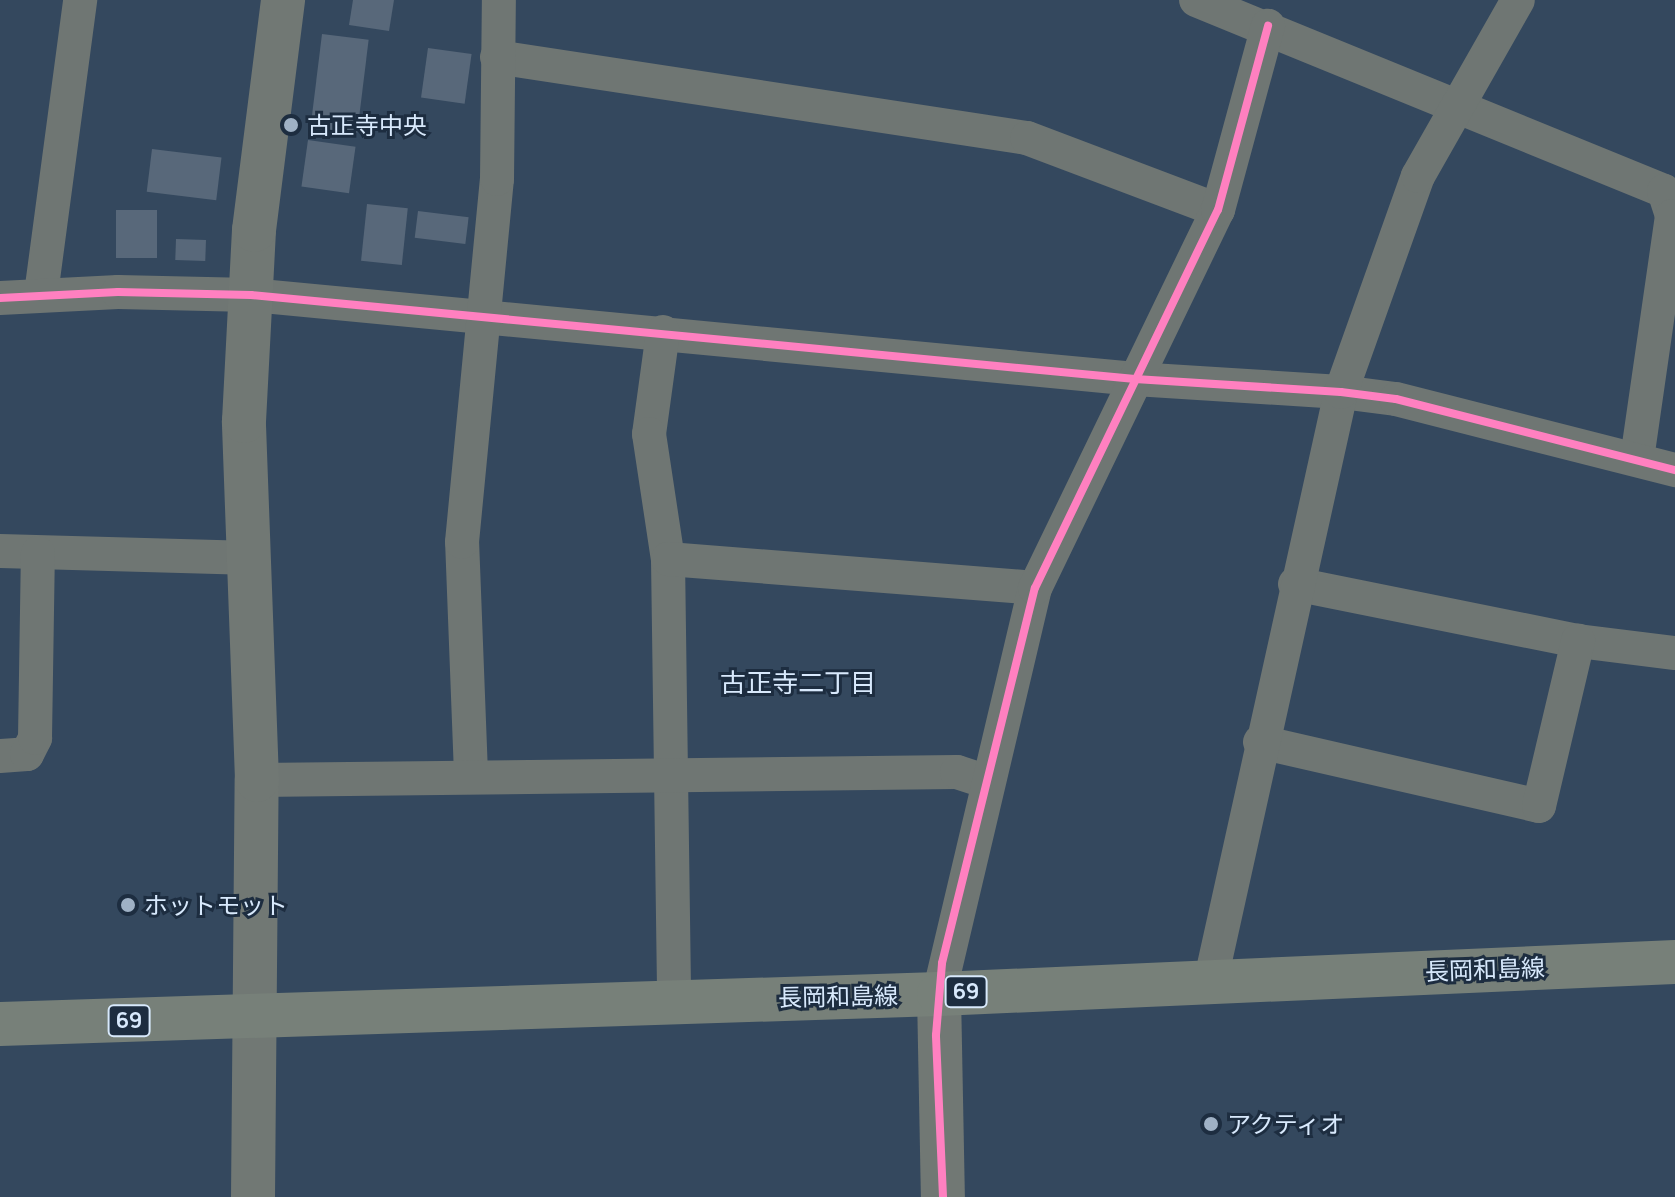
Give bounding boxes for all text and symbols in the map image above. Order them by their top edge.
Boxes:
place label: 古正寺中央 [307,111,427,139]
marker: 古正寺中央 [282,116,300,134]
district label: 古正寺二丁目 [720,667,876,699]
place label: ホットモット [144,891,288,919]
marker: ホットモット [119,896,137,914]
street label: 長岡和島線 [1425,953,1545,985]
road number: 69 [944,974,988,1010]
street label: 長岡和島線 [778,981,898,1011]
road number: 69 [107,1003,151,1039]
place label: アクティオ [1227,1110,1347,1138]
marker: アクティオ [1202,1115,1220,1133]

